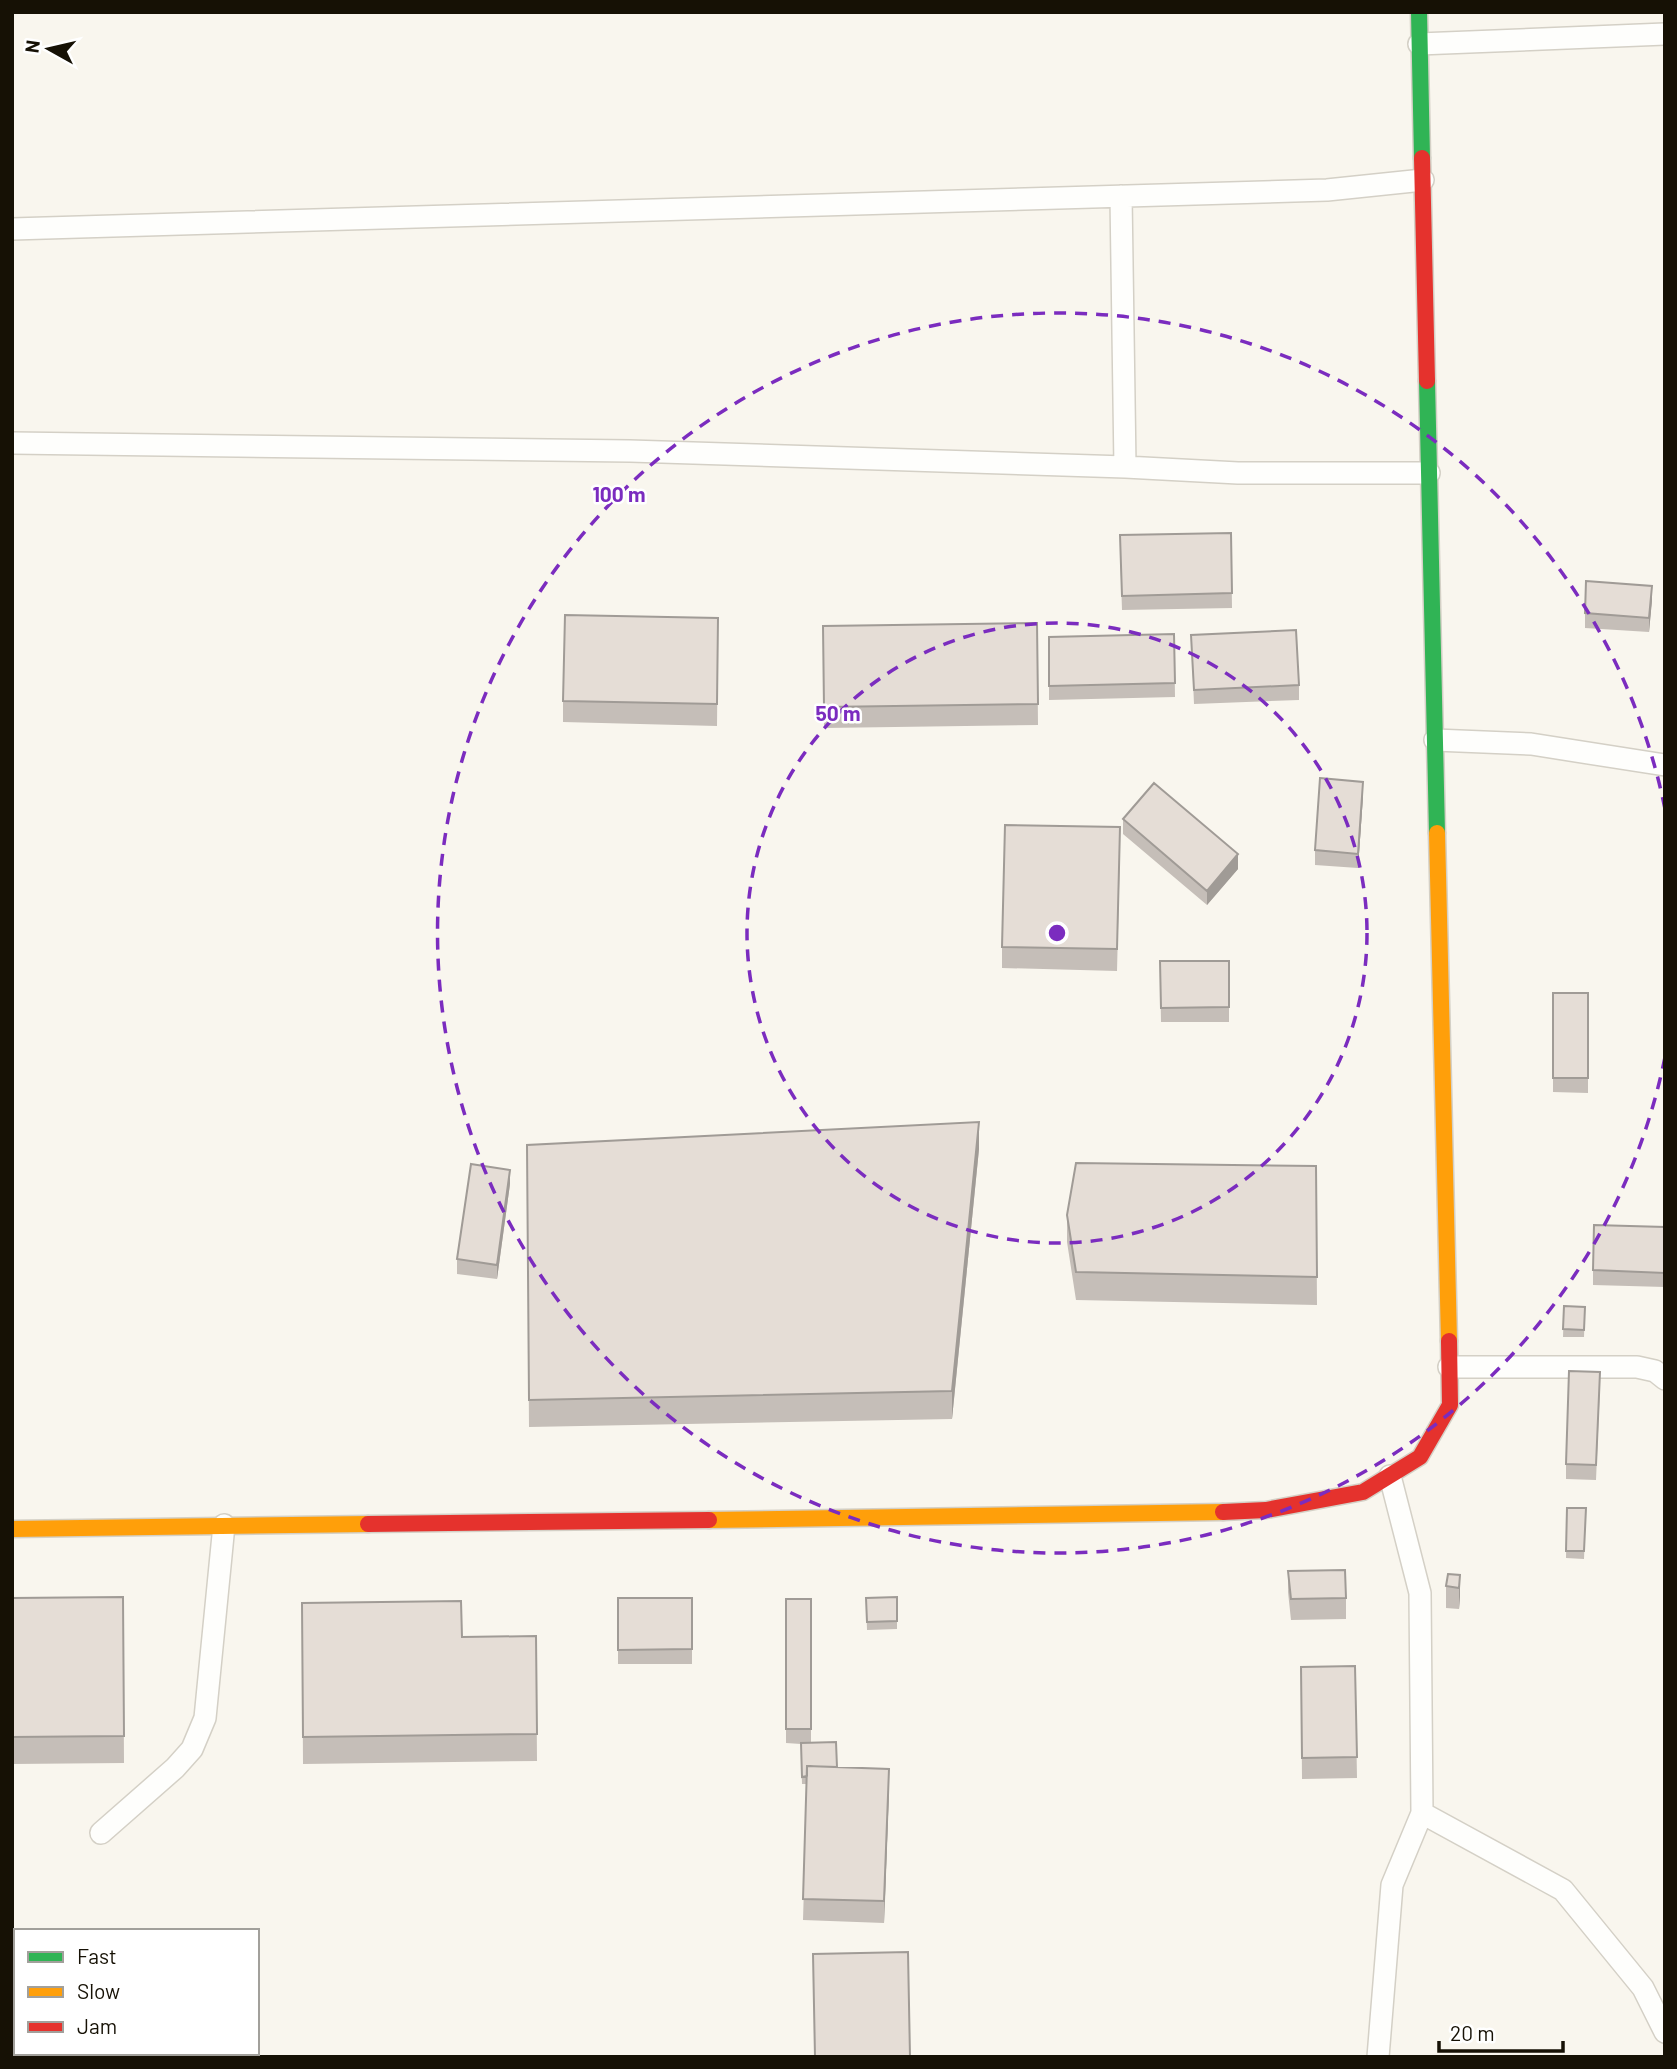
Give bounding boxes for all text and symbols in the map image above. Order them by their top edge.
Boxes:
north arrow [14,14,84,84]
text: N [19,39,44,54]
text: 100 m [592,481,646,506]
text: 50 m [815,700,861,725]
centre of rings [1045,921,1069,945]
legend [14,1929,259,2055]
text: Fast [77,1943,117,1968]
text: Slow [77,1978,120,2003]
scale bar [1439,2010,1563,2054]
text: Jam [77,2013,117,2038]
text: 20 m [1450,2020,1495,2045]

